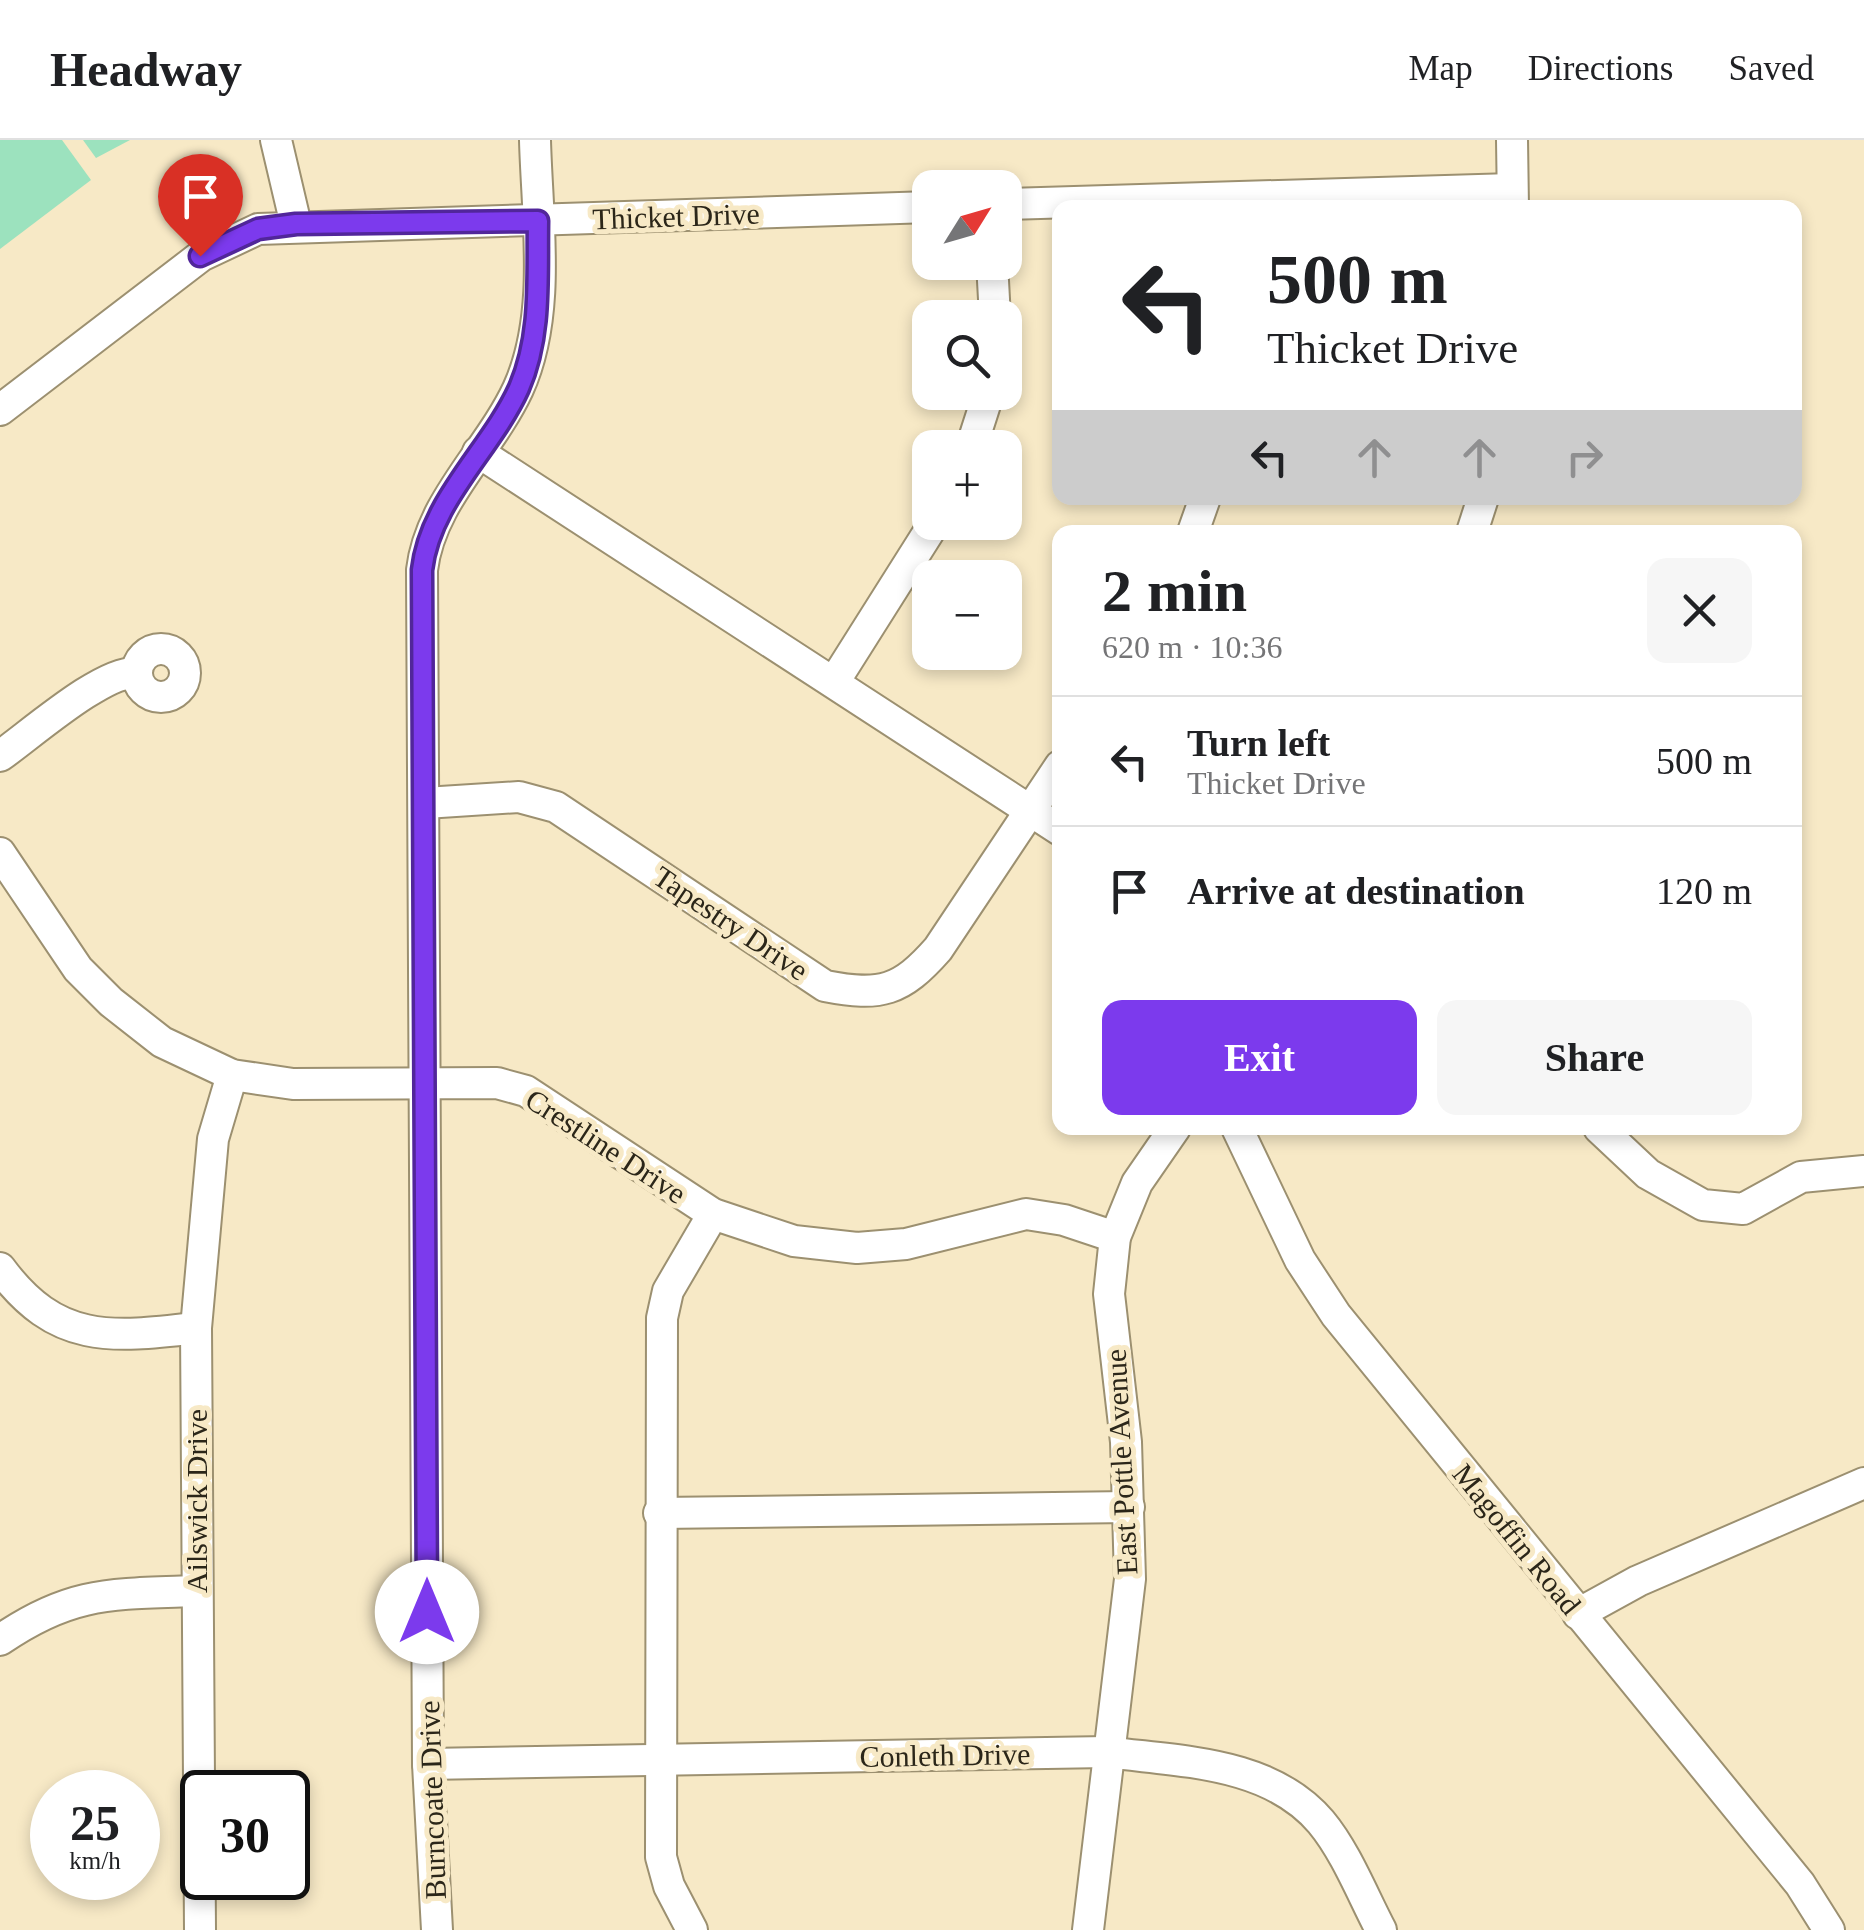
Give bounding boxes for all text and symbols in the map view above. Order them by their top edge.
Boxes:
text: Headway [50,43,242,96]
text: Map [1409,49,1473,88]
text: Directions [1528,49,1673,88]
text: Saved [1728,49,1814,88]
pin [158,154,243,257]
icon: arrive [173,169,228,224]
north arrow [912,170,1022,280]
map controls [912,170,1022,670]
street label: Thicket Drive [592,197,760,235]
icon: left [1102,240,1232,370]
text: 500 m [1267,241,1448,318]
button: search [912,300,1022,410]
text: Thicket Drive [1267,323,1518,373]
button: + [912,430,1022,540]
icon: left [1242,430,1297,485]
icon: ahead [1347,430,1402,485]
icon: ahead [1452,430,1507,485]
icon: right [1557,430,1612,485]
text: 2 min [1102,558,1247,624]
button: close [1647,558,1752,663]
button: − [912,560,1022,670]
text: 620 m · 10:36 [1102,629,1282,665]
text: Turn left [1187,722,1330,764]
icon: left [1102,734,1157,789]
text: 500 m [1656,740,1752,782]
text: Thicket Drive [1187,765,1366,801]
street label: Tapestry Drive [648,859,814,987]
icon: arrive [1102,864,1157,919]
text: Arrive at destination [1187,870,1525,912]
text: 120 m [1656,870,1752,912]
button: Exit [1102,1000,1417,1115]
button: Share [1437,1000,1752,1115]
street label: Crestline Drive [520,1082,692,1210]
street label: East Pottle Avenue [1099,1348,1143,1576]
street label: Ailswick Drive [180,1409,213,1593]
street label: Magoffin Road [1446,1457,1588,1621]
position arrow [375,1560,479,1664]
street label: Burncoate Drive [412,1700,452,1900]
street label: Conleth Drive [859,1737,1031,1773]
speed limit sign: 30 [180,1770,310,1900]
text: 25 [70,1795,120,1851]
text: km/h [69,1847,121,1874]

